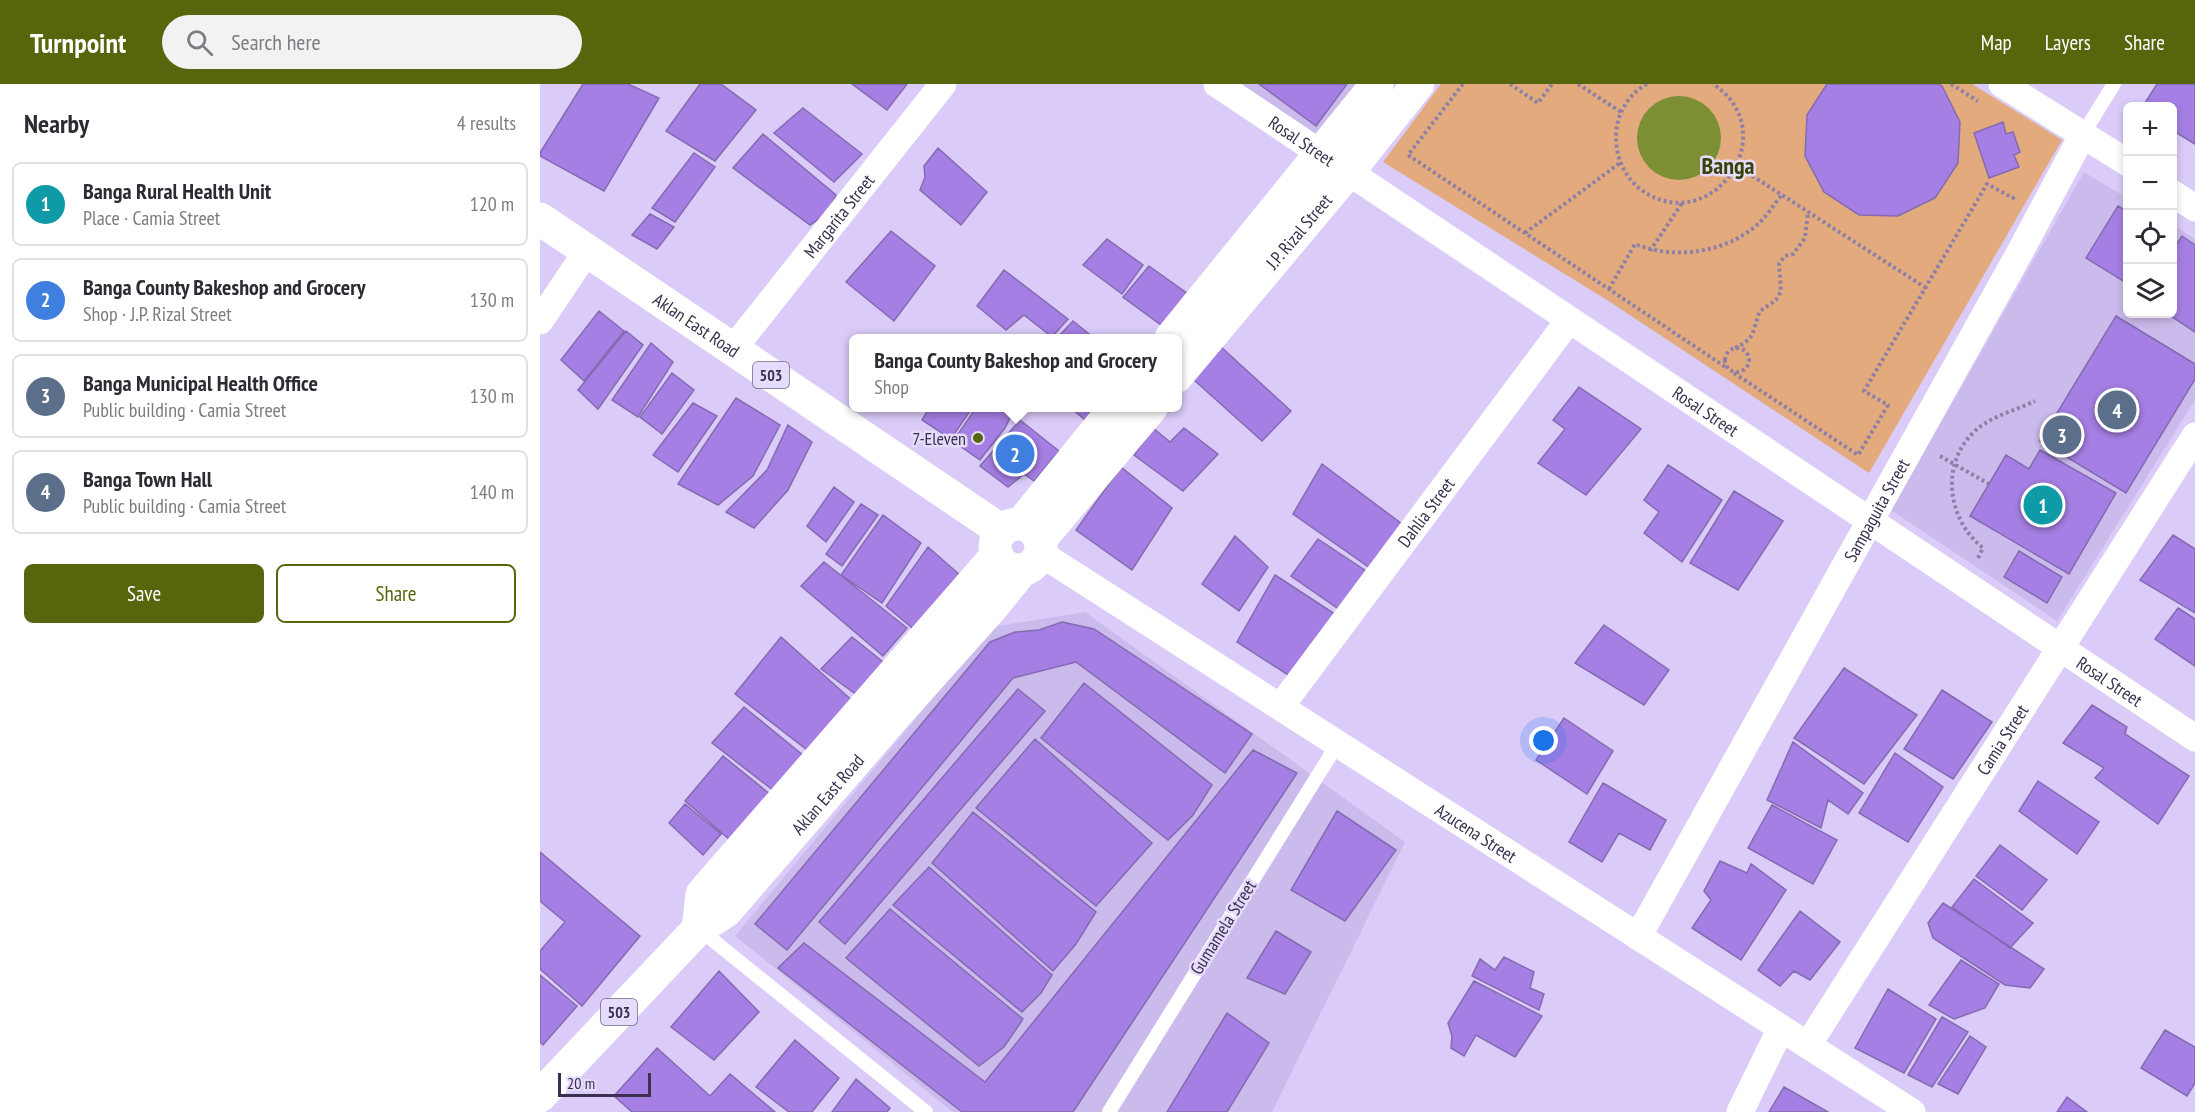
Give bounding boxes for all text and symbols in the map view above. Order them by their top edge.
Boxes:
search box [162,15,582,69]
text: Turnpoint [30,24,126,61]
icon: search [183,26,216,59]
text: Search here [231,28,321,56]
text: Map [1981,29,2012,56]
text: Layers [2045,29,2091,56]
text: Share [2124,29,2165,56]
map controls [2123,102,2177,318]
button: + [2123,102,2177,156]
text: Nearby [24,107,89,140]
text: 4 results [457,110,516,136]
street label: Rosal Street [1264,110,1339,171]
district label: Banga [1702,150,1755,181]
button: − [2123,156,2177,210]
street label: Margarita Street [798,169,879,262]
text: Banga Rural Health Unit [83,177,271,205]
street label: J.P. Rizal Street [1260,189,1337,274]
text: 1 [41,191,50,217]
text: 120 m [470,191,514,217]
text: Place · Camia Street [83,205,220,231]
button: locate [2123,210,2177,264]
button: layers [2123,264,2177,318]
text: Banga County Bakeshop and Grocery [83,273,366,301]
text: 2 [41,287,50,313]
text: 130 m [470,287,514,313]
street label: Aklan East Road [649,287,744,362]
text: Shop · J.P. Rizal Street [83,301,232,327]
popup [849,334,1182,412]
text: Banga County Bakeshop and Grocery [874,346,1157,374]
road number: 503 [753,362,789,388]
text: Banga Municipal Health Office [83,369,318,397]
text: Shop [874,374,909,400]
street label: Rosal Street [1668,381,1743,441]
text: 3 [41,383,50,409]
text: 130 m [470,383,514,409]
pin: 4 [2098,388,2136,432]
text: Public building · Camia Street [83,397,286,423]
pin: 3 [2042,412,2081,458]
place label: 7-Eleven [912,427,966,450]
marker: 7-Eleven [971,431,985,445]
pin: 2 [996,432,1034,476]
street label: Sampaguita Street [1838,454,1914,566]
text: Banga Town Hall [83,465,212,493]
street label: Dahlia Street [1392,473,1459,551]
text: 4 [41,479,50,505]
text: 140 m [470,479,514,505]
pin: 1 [2024,482,2062,528]
text: Public building · Camia Street [83,493,286,519]
button: Save [24,564,264,623]
button: Share [276,564,516,623]
street label: Rosal Street [2072,651,2147,711]
street label: Camia Street [1971,700,2033,779]
your location [1529,726,1558,755]
street label: Aklan East Road [786,749,868,839]
street label: Azucena Street [1431,798,1521,867]
street label: Gumamela Street [1185,875,1261,979]
road number: 503 [601,999,637,1025]
scale bar [558,1070,651,1098]
text: 20 m [567,1073,595,1093]

